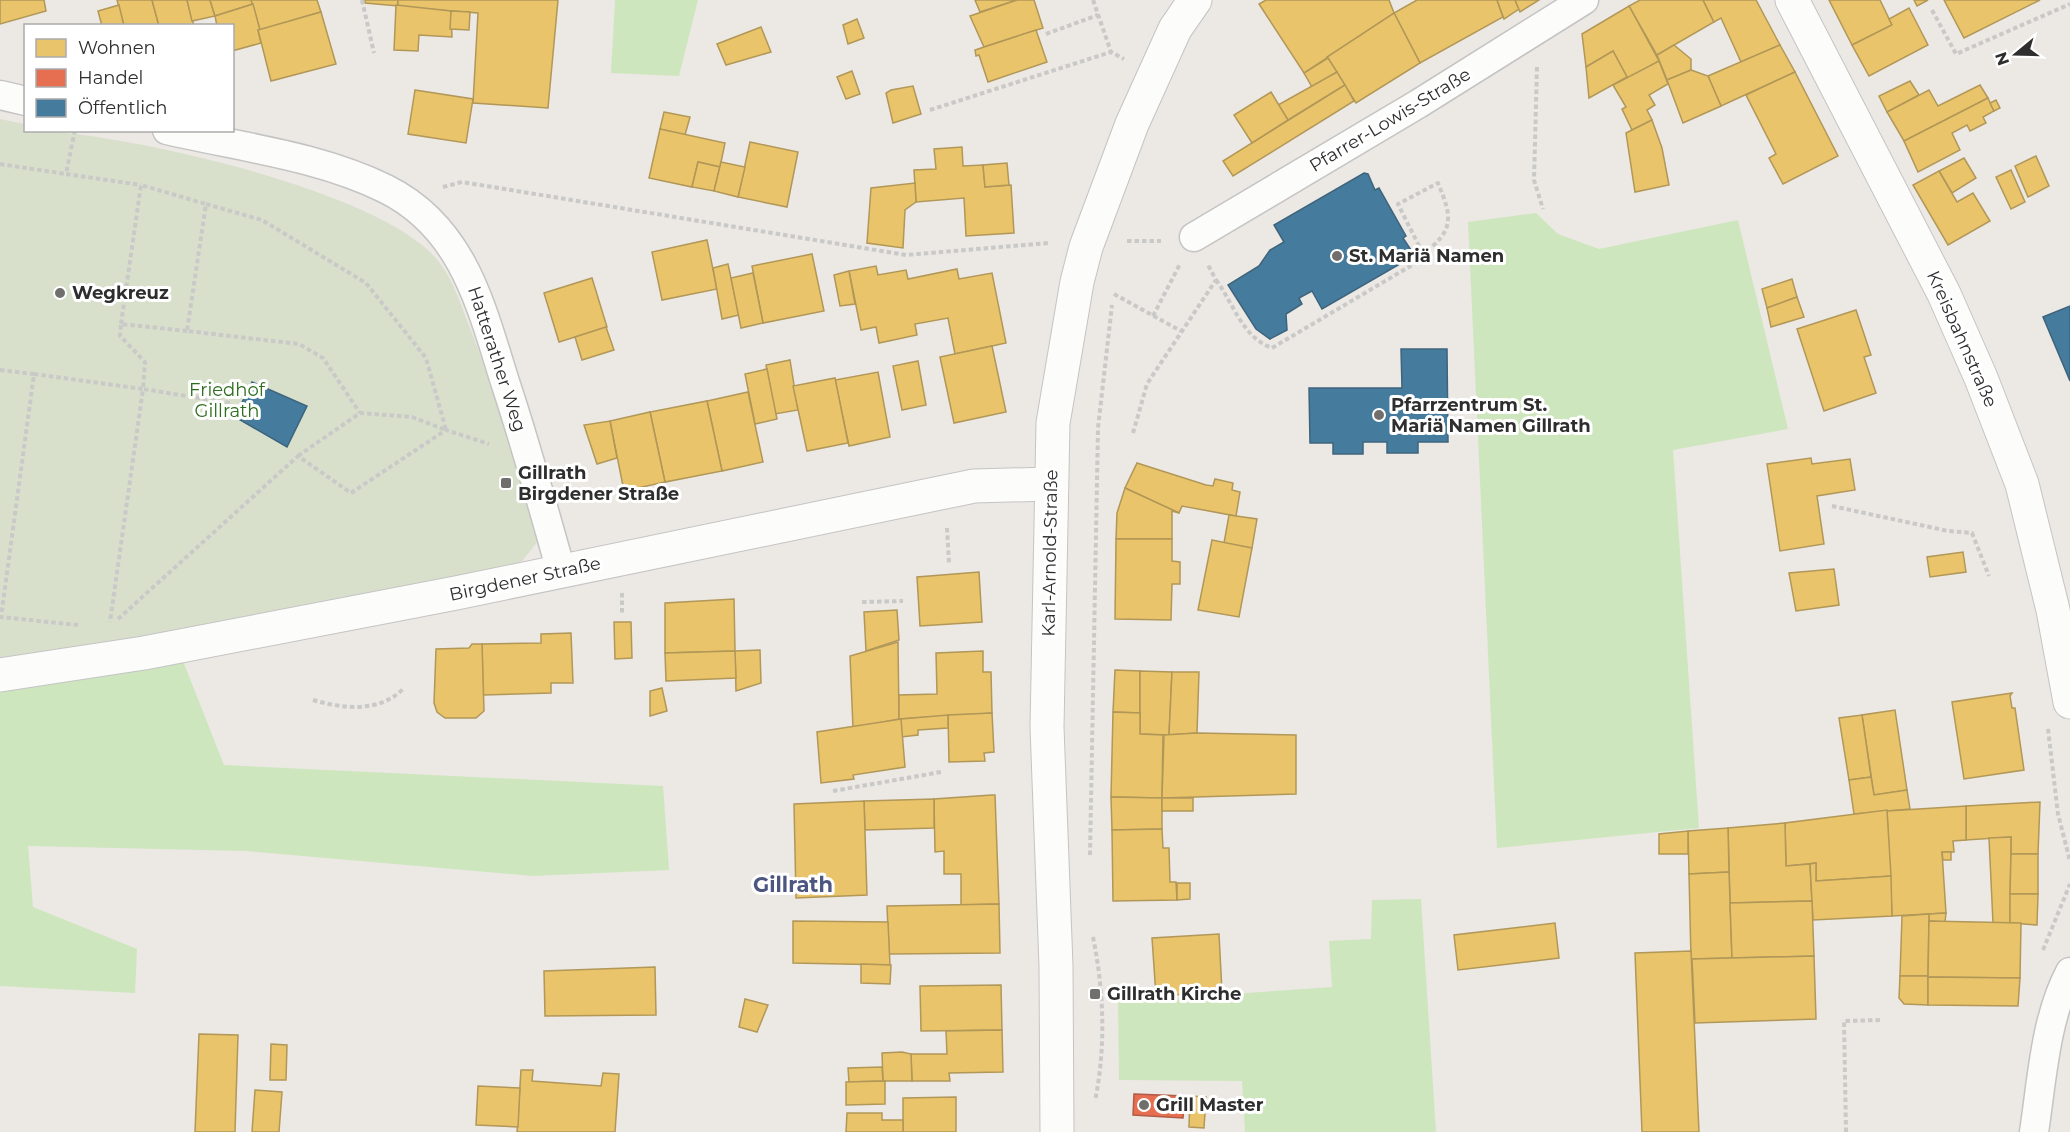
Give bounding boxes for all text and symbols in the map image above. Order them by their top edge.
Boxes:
legend [24,24,234,132]
north arrow [1986,24,2046,84]
text: Wohnen [78,37,156,59]
text: N [1991,50,2013,68]
street label: Pfarrer-Lowis-Straße [1305,63,1475,177]
text: Handel [78,67,143,89]
text: Öffentlich [78,97,167,119]
place label: St. Mariä Namen [1349,245,1504,267]
marker: St. Mariä Namen [1330,249,1344,263]
street label: Kreisbahnstraße [1922,267,2002,411]
place label: Wegkreuz [72,282,169,304]
street label: Hatterather Weg [463,283,531,435]
marker: Wegkreuz [53,286,67,300]
park label: Friedhof Gillrath [189,379,266,422]
place label: Pfarrzentrum St. Mariä Namen Gillrath [1391,394,1591,437]
marker: Pfarrzentrum St. Mariä Namen Gillrath [1372,408,1386,422]
place label: Gillrath Birgdener Straße [518,462,679,505]
street label: Karl-Arnold-Straße [1038,469,1062,637]
marker: Gillrath Birgdener Straße [499,476,513,490]
street label: Birgdener Straße [447,552,603,606]
district label: Gillrath [753,872,833,897]
place label: Gillrath Kirche [1107,983,1241,1005]
marker: Gillrath Kirche [1088,987,1102,1001]
place label: Grill Master [1156,1094,1264,1116]
marker: Grill Master [1137,1098,1151,1112]

